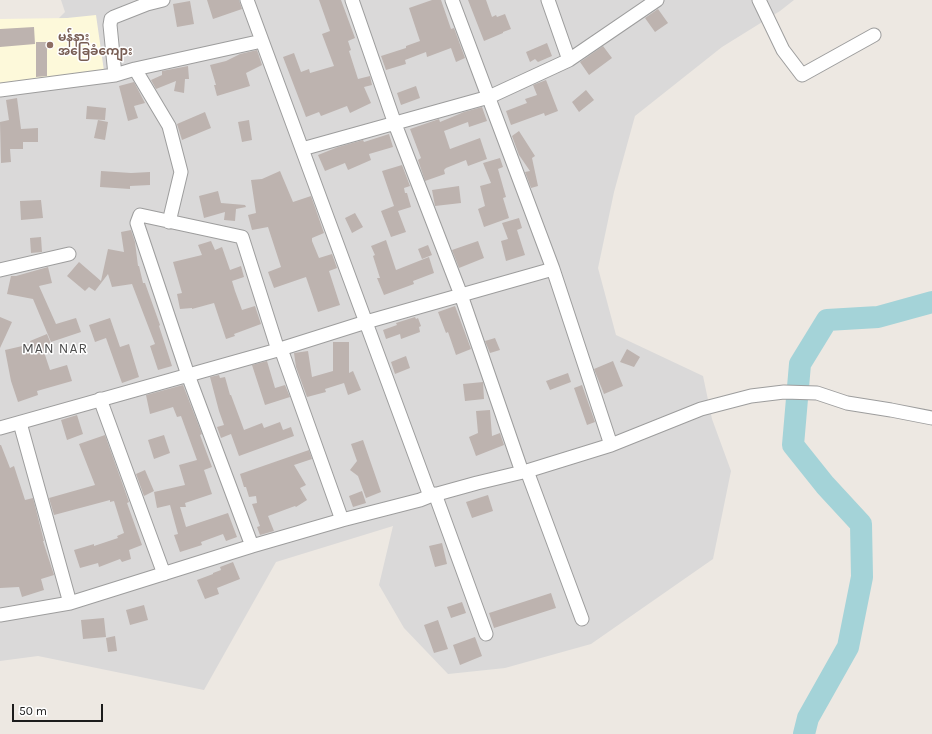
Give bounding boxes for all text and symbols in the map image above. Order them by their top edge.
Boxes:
place label: မန်နား အခြေခံကျေား [58,31,133,59]
marker: မန်နား အခြေခံကျေား [45,40,55,50]
district label: MAN NAR [22,341,88,357]
scale bar [14,696,105,722]
text: 50 m [19,704,47,718]

